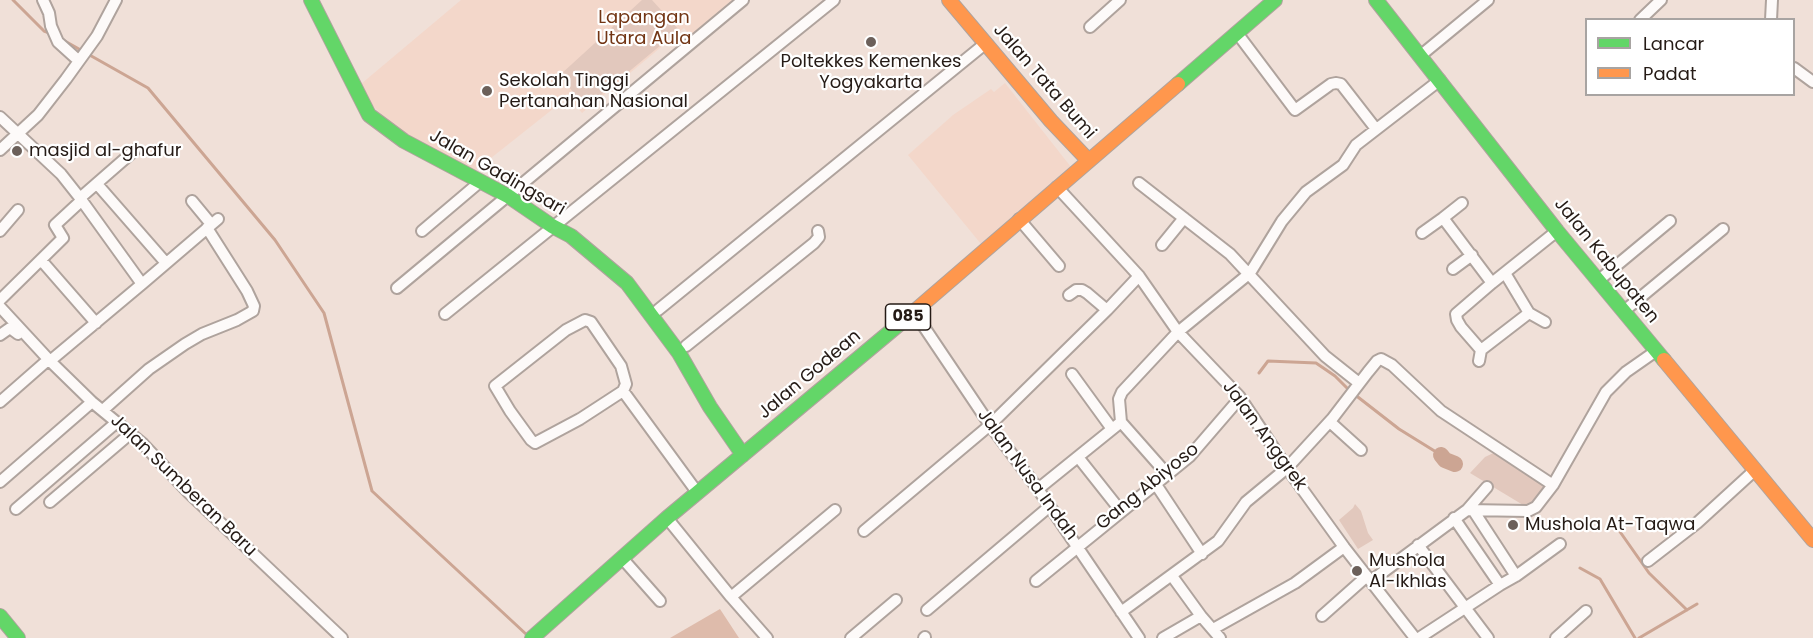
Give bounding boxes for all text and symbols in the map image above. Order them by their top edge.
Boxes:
park label: Lapangan Utara Aula [597,7,691,50]
legend [1585,18,1795,96]
street label: Jalan Tata Bumi [988,20,1100,144]
text: Lancar [1643,31,1704,56]
marker: Poltekkes Kemenkes Yogyakarta [864,35,878,49]
place label: Poltekkes Kemenkes Yogyakarta [781,51,961,94]
text: Padat [1643,61,1696,86]
place label: Sekolah Tinggi Pertanahan Nasional [499,70,688,112]
marker: Sekolah Tinggi Pertanahan Nasional [480,84,494,98]
street label: Jalan Gadingsari [425,125,569,221]
place label: masjid al-ghafur [29,140,181,162]
marker: masjid al-ghafur [10,144,24,158]
street label: Jalan Kabupaten [1549,194,1663,328]
road number: 085 [886,304,930,330]
street label: Jalan Godean [754,326,866,424]
street label: Jalan Anggrek [1217,377,1311,495]
street label: Jalan Nusa Indah [972,405,1082,545]
street label: Jalan Sumberan Baru [105,410,261,562]
street label: Gang Abiyoso [1092,439,1204,535]
place label: Mushola At-Taqwa [1525,514,1695,536]
marker: Mushola At-Taqwa [1506,518,1520,532]
place label: Mushola Al-Ikhlas [1369,550,1447,592]
marker: Mushola Al-Ikhlas [1350,564,1364,578]

